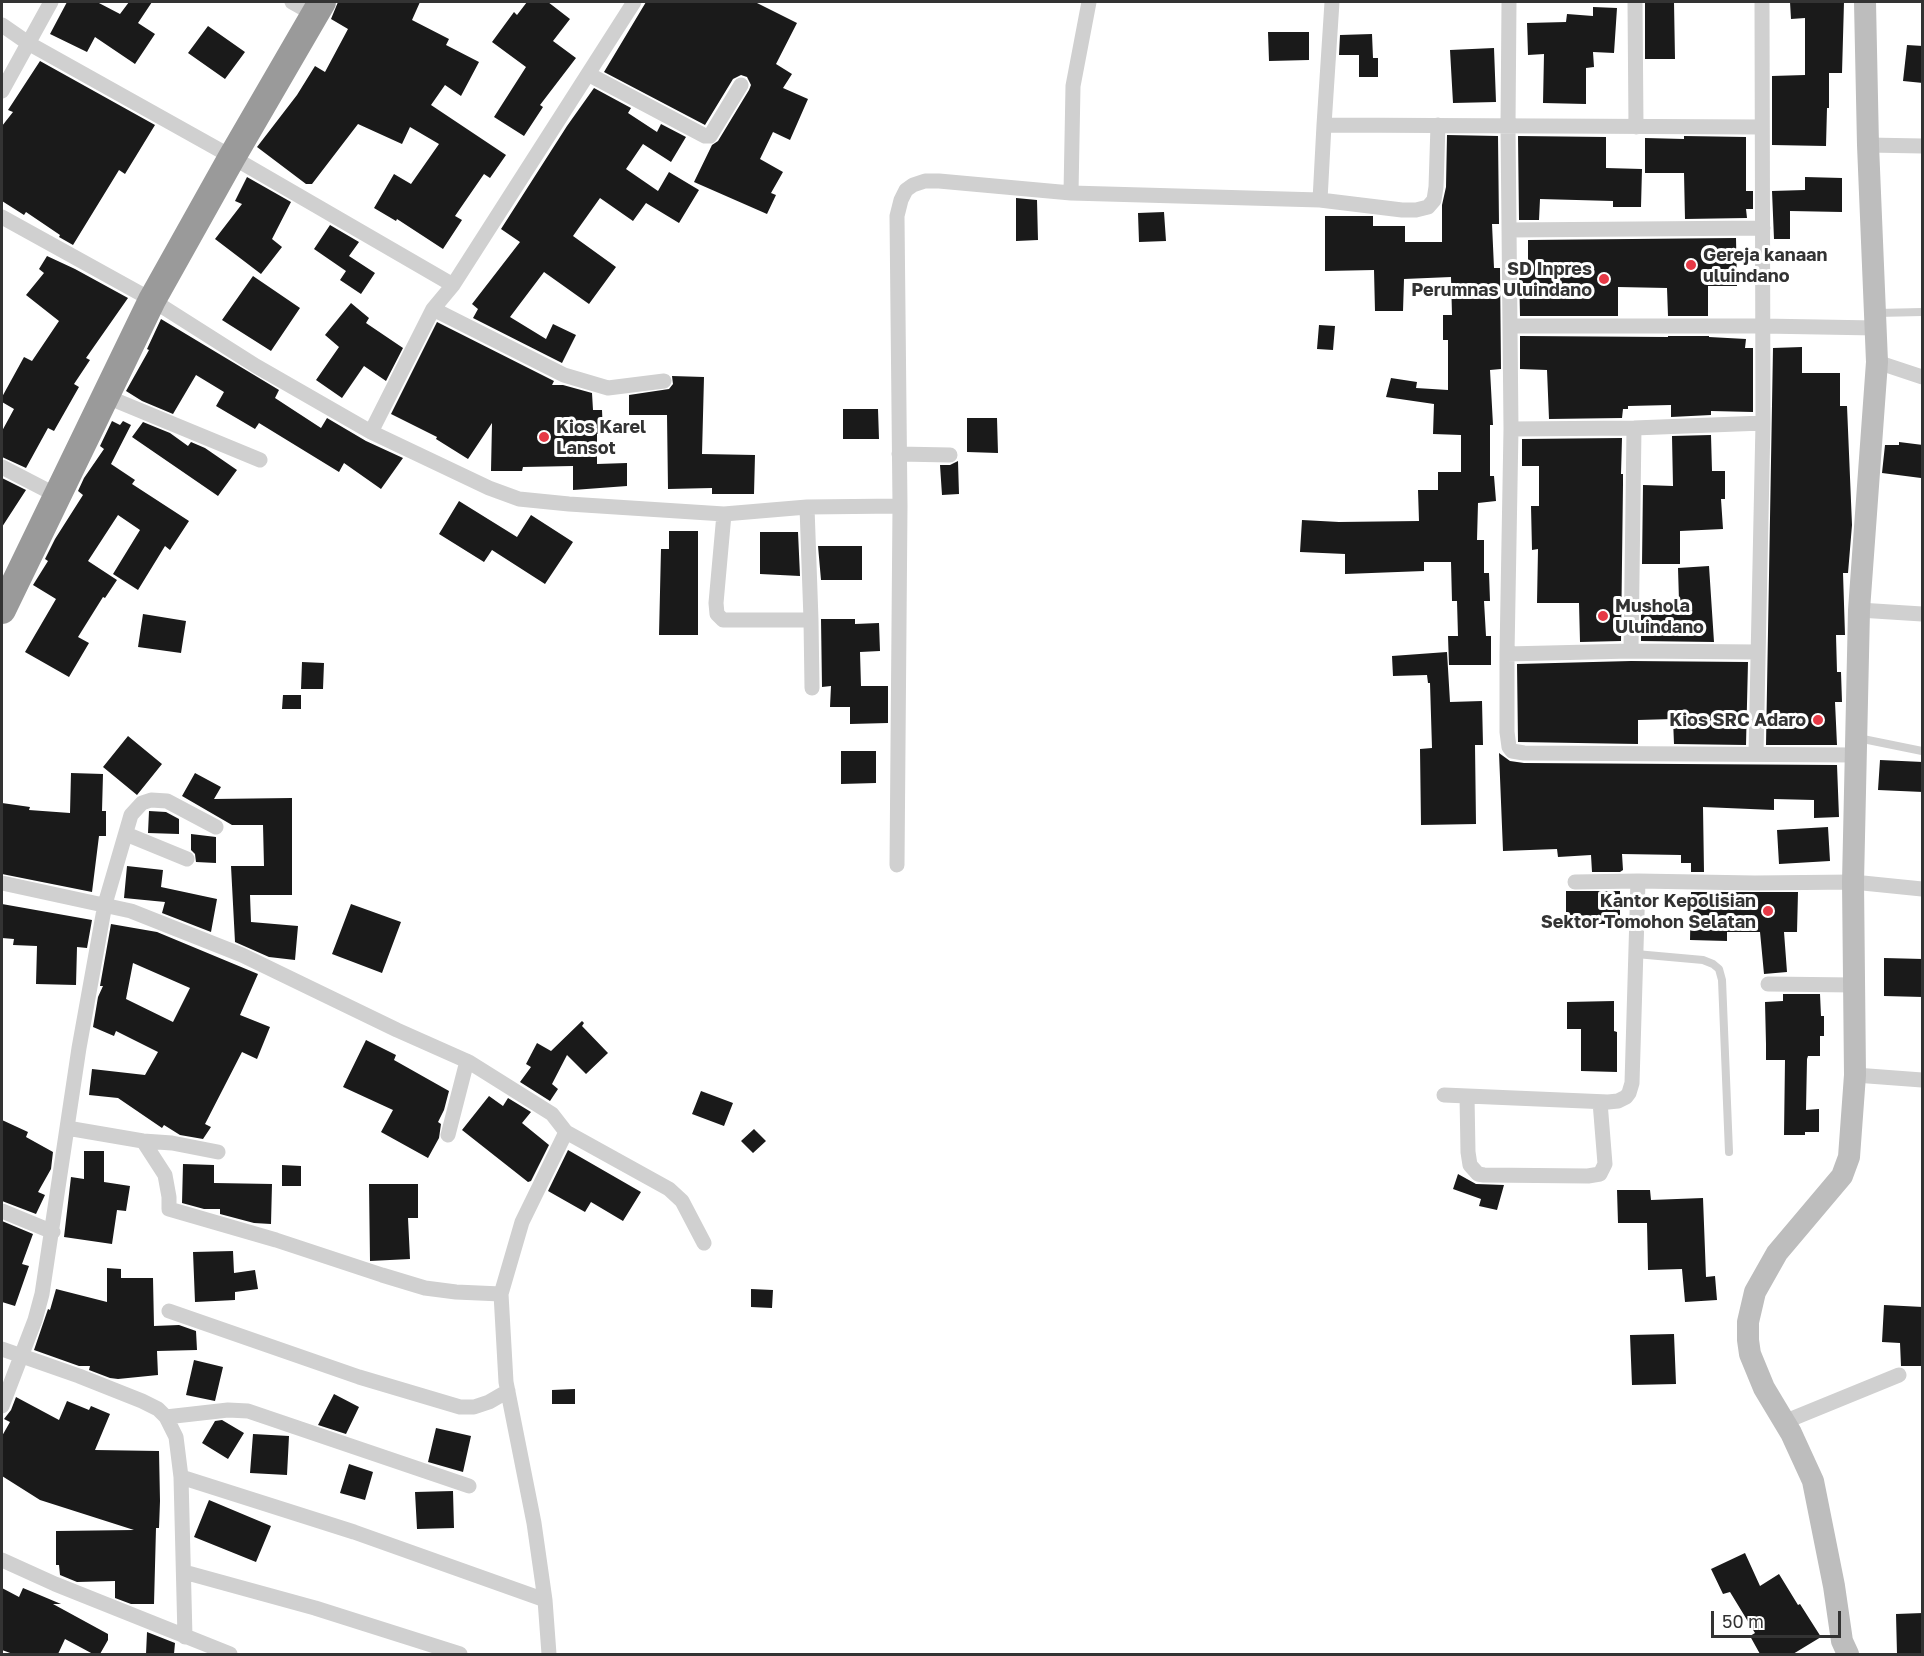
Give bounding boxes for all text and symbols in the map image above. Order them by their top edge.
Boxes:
place label: Gereja kanaan uluindano [1703,244,1827,286]
place label: SD Inpres Perumnas Uluindano [1411,258,1592,300]
marker: Gereja kanaan uluindano [1684,258,1698,272]
marker: SD Inpres Perumnas Uluindano [1597,272,1611,286]
place label: Kios Karel Lansot [556,416,646,458]
marker: Kios Karel Lansot [537,430,551,444]
place label: Mushola Uluindano [1615,595,1704,638]
marker: Mushola Uluindano [1596,609,1610,623]
place label: Kios SRC Adaro [1669,709,1806,731]
marker: Kios SRC Adaro [1811,713,1825,727]
place label: Kantor Kepolisian Sektor Tomohon Selatan [1541,890,1756,932]
marker: Kantor Kepolisian Sektor Tomohon Selatan [1761,904,1775,918]
scale bar [1714,1599,1844,1637]
text: 50 m [1722,1610,1764,1632]

